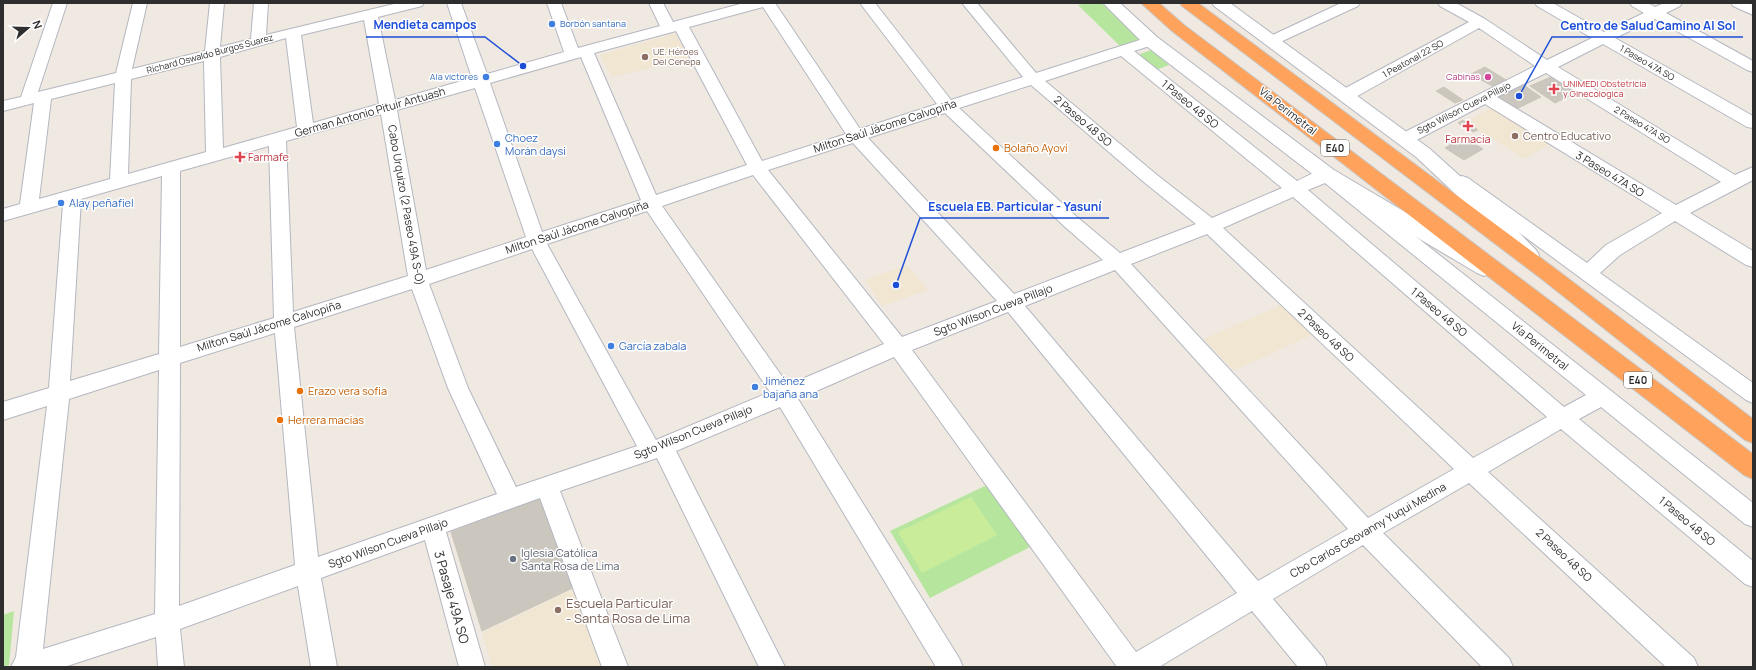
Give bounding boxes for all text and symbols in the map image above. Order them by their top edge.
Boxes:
north arrow [8,8,48,48]
callout: Mendieta campos [366,13,485,37]
callout: Centro de Salud Camino Al Sol [1552,13,1743,37]
text: Mendieta campos [374,16,477,33]
place label: Borbón santana [560,17,626,30]
text: Centro de Salud Camino Al Sol [1560,17,1736,34]
text: N [29,18,46,31]
marker: Borbón santana [547,19,557,29]
street label: Richard Oswaldo Burgos Suarez [145,30,275,77]
street label: 1 Peatonal 22 SO [1380,36,1446,81]
street label: 1 Paseo 47A SO [1617,42,1678,84]
place label: UE. Héroes Del Cenepa [653,45,701,68]
marker: UE. Héroes Del Cenepa [640,52,650,62]
place label: Ala victores [430,70,478,83]
place label: Cabinas [1446,70,1480,83]
marker: Ala victores [481,72,491,82]
marker: Cabinas [1483,72,1493,82]
street label: 1 Paseo 48 SO [1159,76,1222,131]
place label: UNIMEDI Obstetricia y Ginecologica [1563,77,1646,100]
street label: Sgto Wilson Cueva Pillajo [1415,78,1513,137]
street label: German Antonio Pituir Antuash [293,83,447,140]
street label: Vía Perimetral [1256,83,1320,138]
marker: UNIMEDI Obstetricia y Ginecologica [1548,83,1560,95]
street label: 2 Paseo 48 SO [1051,92,1116,149]
street label: Milton Saúl Jácome Calvopiña [811,95,958,156]
street label: 2 Paseo 47A SO [1612,103,1673,147]
marker: Farmacia [1463,121,1473,131]
street label: Cabo Urquizo (2 Paseo 49A S-O) [385,123,428,286]
place label: Centro Educativo [1523,128,1611,143]
place label: Choez Morán daysi [505,130,566,158]
place label: Farmacia [1445,131,1491,146]
marker: Centro Educativo [1510,131,1520,141]
marker: Choez Morán daysi [492,139,502,149]
place label: Bolaño Ayoví [1004,140,1068,155]
road number: E40 [1321,140,1349,156]
marker: Bolaño Ayoví [991,143,1001,153]
street label: 3 Paseo 47A SO [1573,147,1647,200]
place label: Farmafe [248,149,290,164]
marker: Farmafe [235,152,245,162]
callout: Escuela EB. Particular - Yasuní [920,194,1109,218]
place label: Alay peñafiel [69,195,134,210]
street label: Milton Saúl Jácome Calvopiña [503,196,650,257]
marker: Alay peñafiel [56,198,66,208]
text: Escuela EB. Particular - Yasuní [928,198,1102,215]
street label: Sgto Wilson Cueva Pillajo [931,280,1055,339]
street label: 1 Paseo 48 SO [1408,283,1471,340]
street label: Milton Saúl Jácome Calvopiña [195,296,343,355]
street label: 2 Paseo 48 SO [1295,305,1358,365]
street label: Vía Perimetral [1509,318,1572,373]
place label: García zabala [619,338,686,353]
marker: García zabala [606,341,616,351]
road number: E40 [1624,372,1652,388]
place label: Jiménez bajaña ana [763,373,818,401]
marker: Jiménez bajaña ana [750,382,760,392]
place label: Erazo vera sofia [308,383,387,398]
marker: Erazo vera sofia [295,386,305,396]
street label: Sgto Wilson Cueva Pillajo [631,401,755,462]
place label: Herrera macias [288,412,364,427]
marker: Herrera macias [275,415,285,425]
street label: Cbo Carlos Geovanny Yuqui Medina [1287,479,1449,581]
street label: 1 Paseo 48 SO [1656,492,1719,549]
street label: Sgto Wilson Cueva Pillajo [326,514,450,571]
street label: 2 Paseo 48 SO [1533,525,1596,585]
place label: Iglesia Católica Santa Rosa de Lima [521,545,619,573]
street label: 3 Pasaje 49A SO [430,548,474,646]
marker: Iglesia Católica Santa Rosa de Lima [508,554,518,564]
place label: Escuela Particular - Santa Rosa de Lima [566,594,690,627]
marker: Escuela Particular - Santa Rosa de Lima [553,605,563,615]

